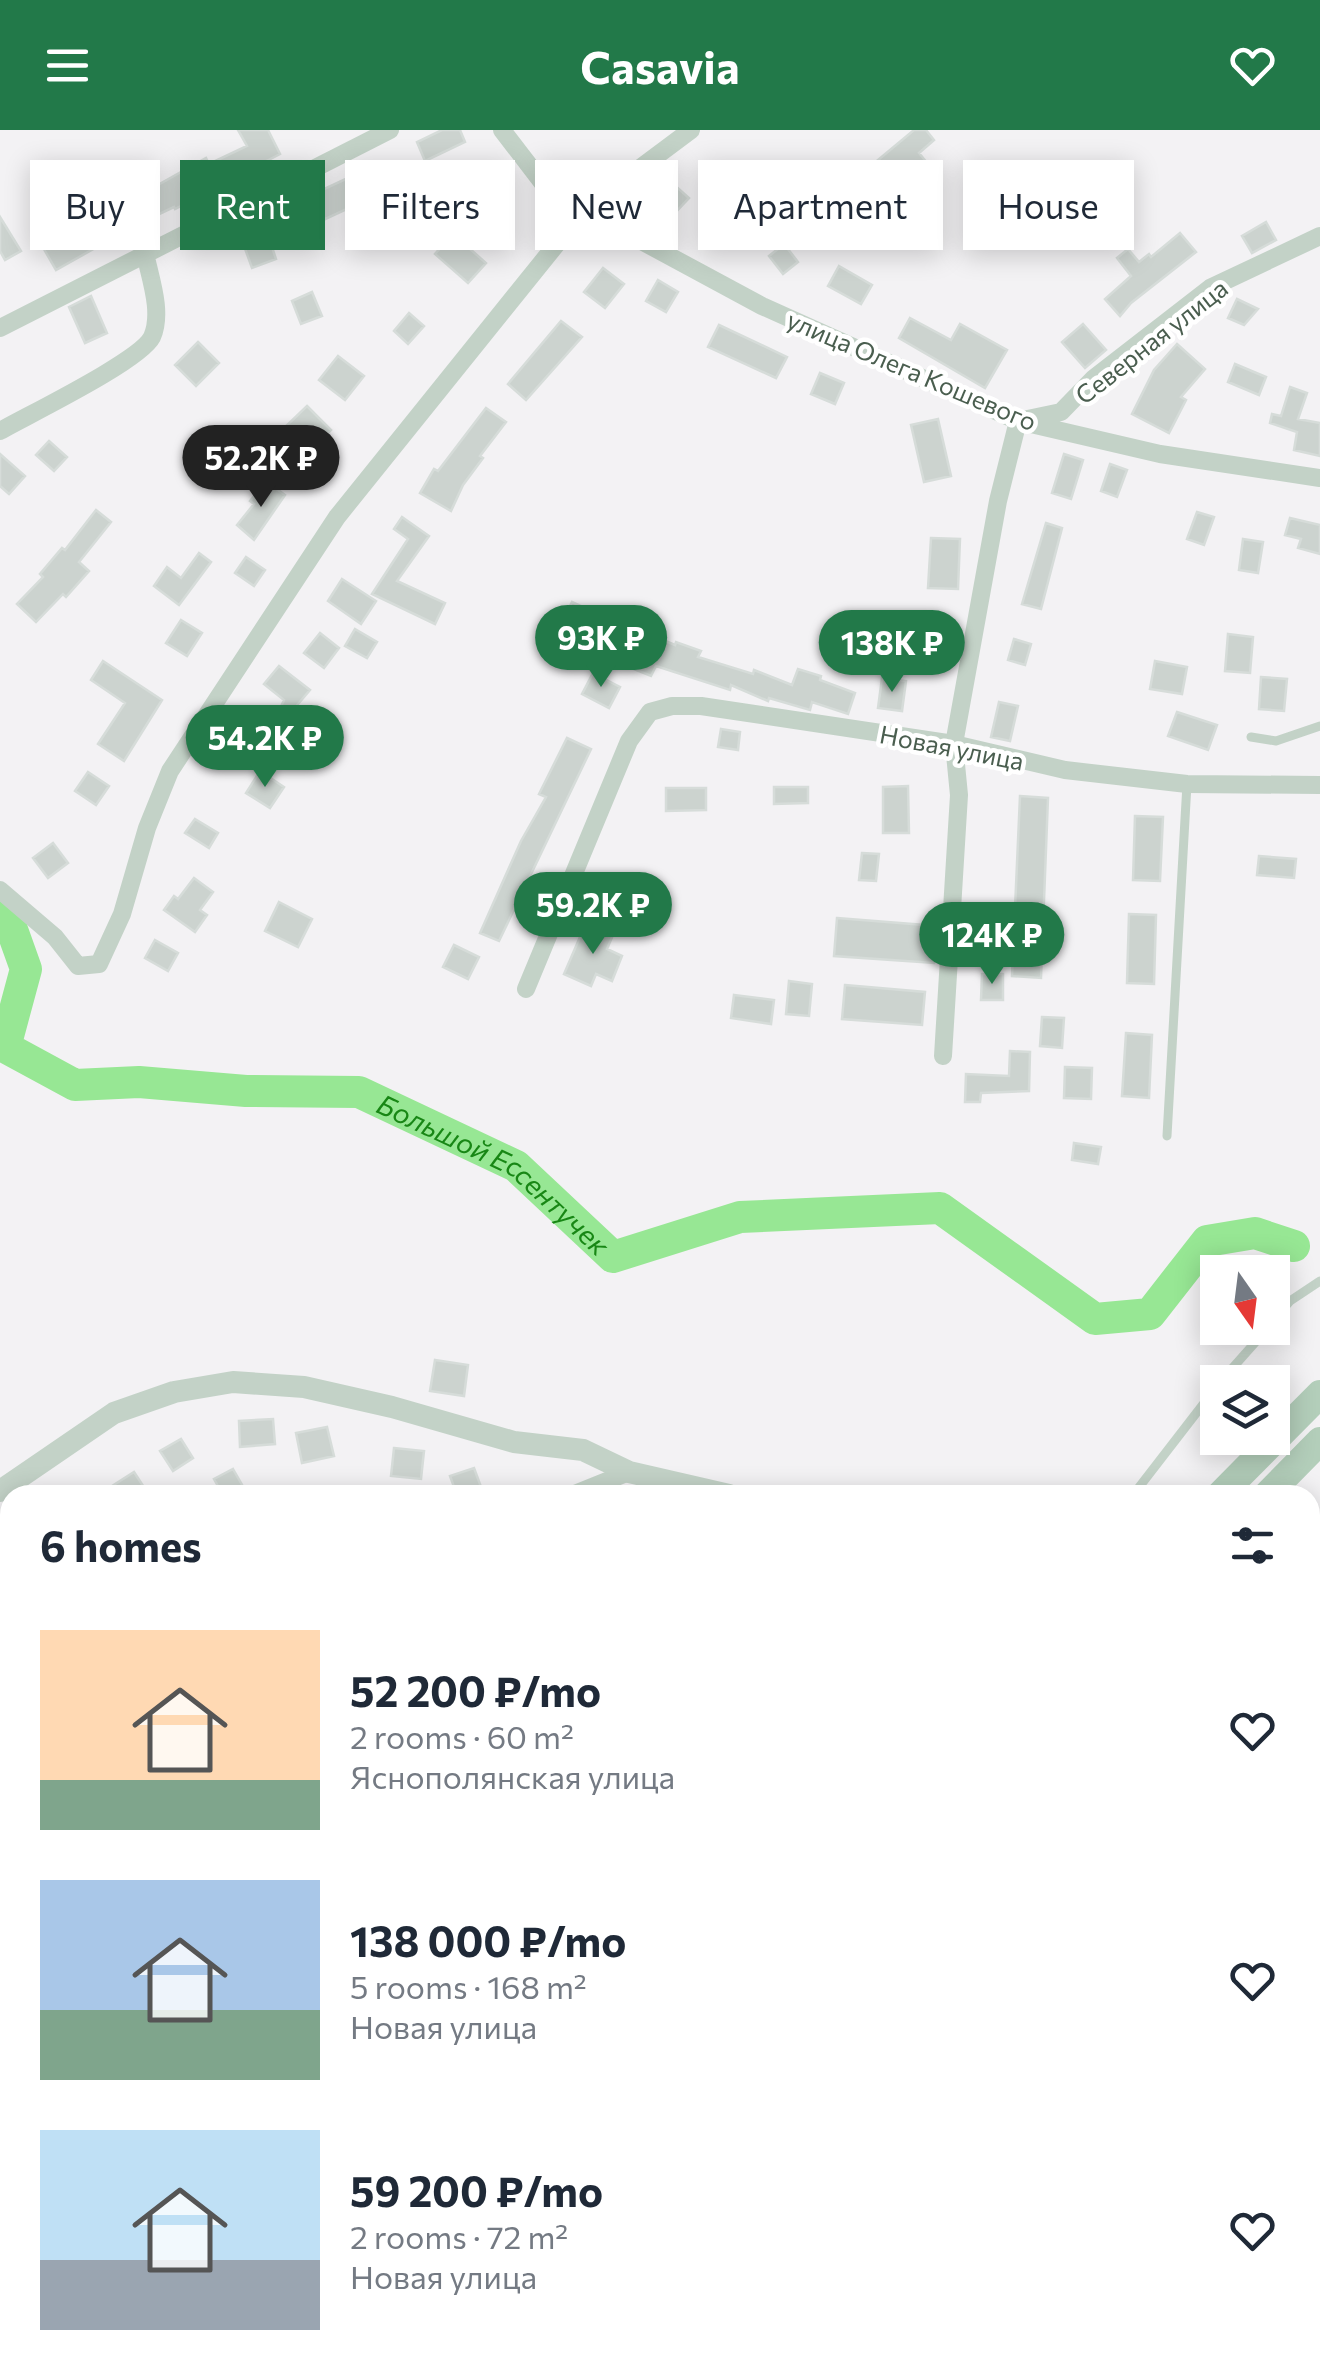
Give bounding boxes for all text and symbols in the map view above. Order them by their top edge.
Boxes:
icon: menu [40,38,95,93]
text: Casavia [580,38,740,93]
icon: heart [1225,38,1280,93]
chip: Buy [30,160,160,250]
chip: Rent [180,160,325,250]
chip: Filters [345,160,515,250]
chip: New [535,160,678,250]
chip: Apartment [698,160,943,250]
chip: House [963,160,1134,250]
street label: Северная улица [1069,272,1233,410]
street label: улица Олега Кошевого [783,304,1041,436]
pin: 52.2K ₽ [169,425,353,510]
text: 52.2K ₽ [204,437,318,477]
pin: 93K ₽ [531,605,671,690]
pin: 138K ₽ [811,610,973,695]
text: 93K ₽ [557,617,645,657]
text: 138K ₽ [841,622,943,662]
pin: 54.2K ₽ [173,705,357,790]
text: 54.2K ₽ [208,717,322,757]
street label: Новая улица [877,718,1027,776]
pin: 59.2K ₽ [501,872,685,957]
text: 59.2K ₽ [536,884,650,924]
pin: 124K ₽ [911,902,1073,987]
text: 124K ₽ [941,914,1043,954]
water label: Большой Ессентучек [372,1086,618,1263]
north arrow [1200,1255,1290,1345]
map controls [1200,1255,1290,1455]
button: layers [1200,1365,1290,1455]
icon: filters [1225,1518,1280,1573]
text: 6 homes [40,1519,202,1571]
text: 52 200 ₽/mo [350,1664,601,1716]
icon: home [120,1670,240,1790]
icon: heart [1225,1703,1280,1758]
text: 2 rooms · 60 m² [350,1716,574,1756]
text: Яснополянская улица [350,1756,675,1796]
text: 138 000 ₽/mo [350,1914,626,1966]
icon: home [120,1920,240,2040]
icon: heart [1225,1953,1280,2008]
text: 5 rooms · 168 m² [350,1966,587,2006]
text: Новая улица [350,2006,537,2046]
text: 59 200 ₽/mo [350,2164,603,2216]
icon: home [120,2170,240,2290]
icon: heart [1225,2203,1280,2258]
text: 2 rooms · 72 m² [350,2216,568,2256]
text: Новая улица [350,2256,537,2296]

